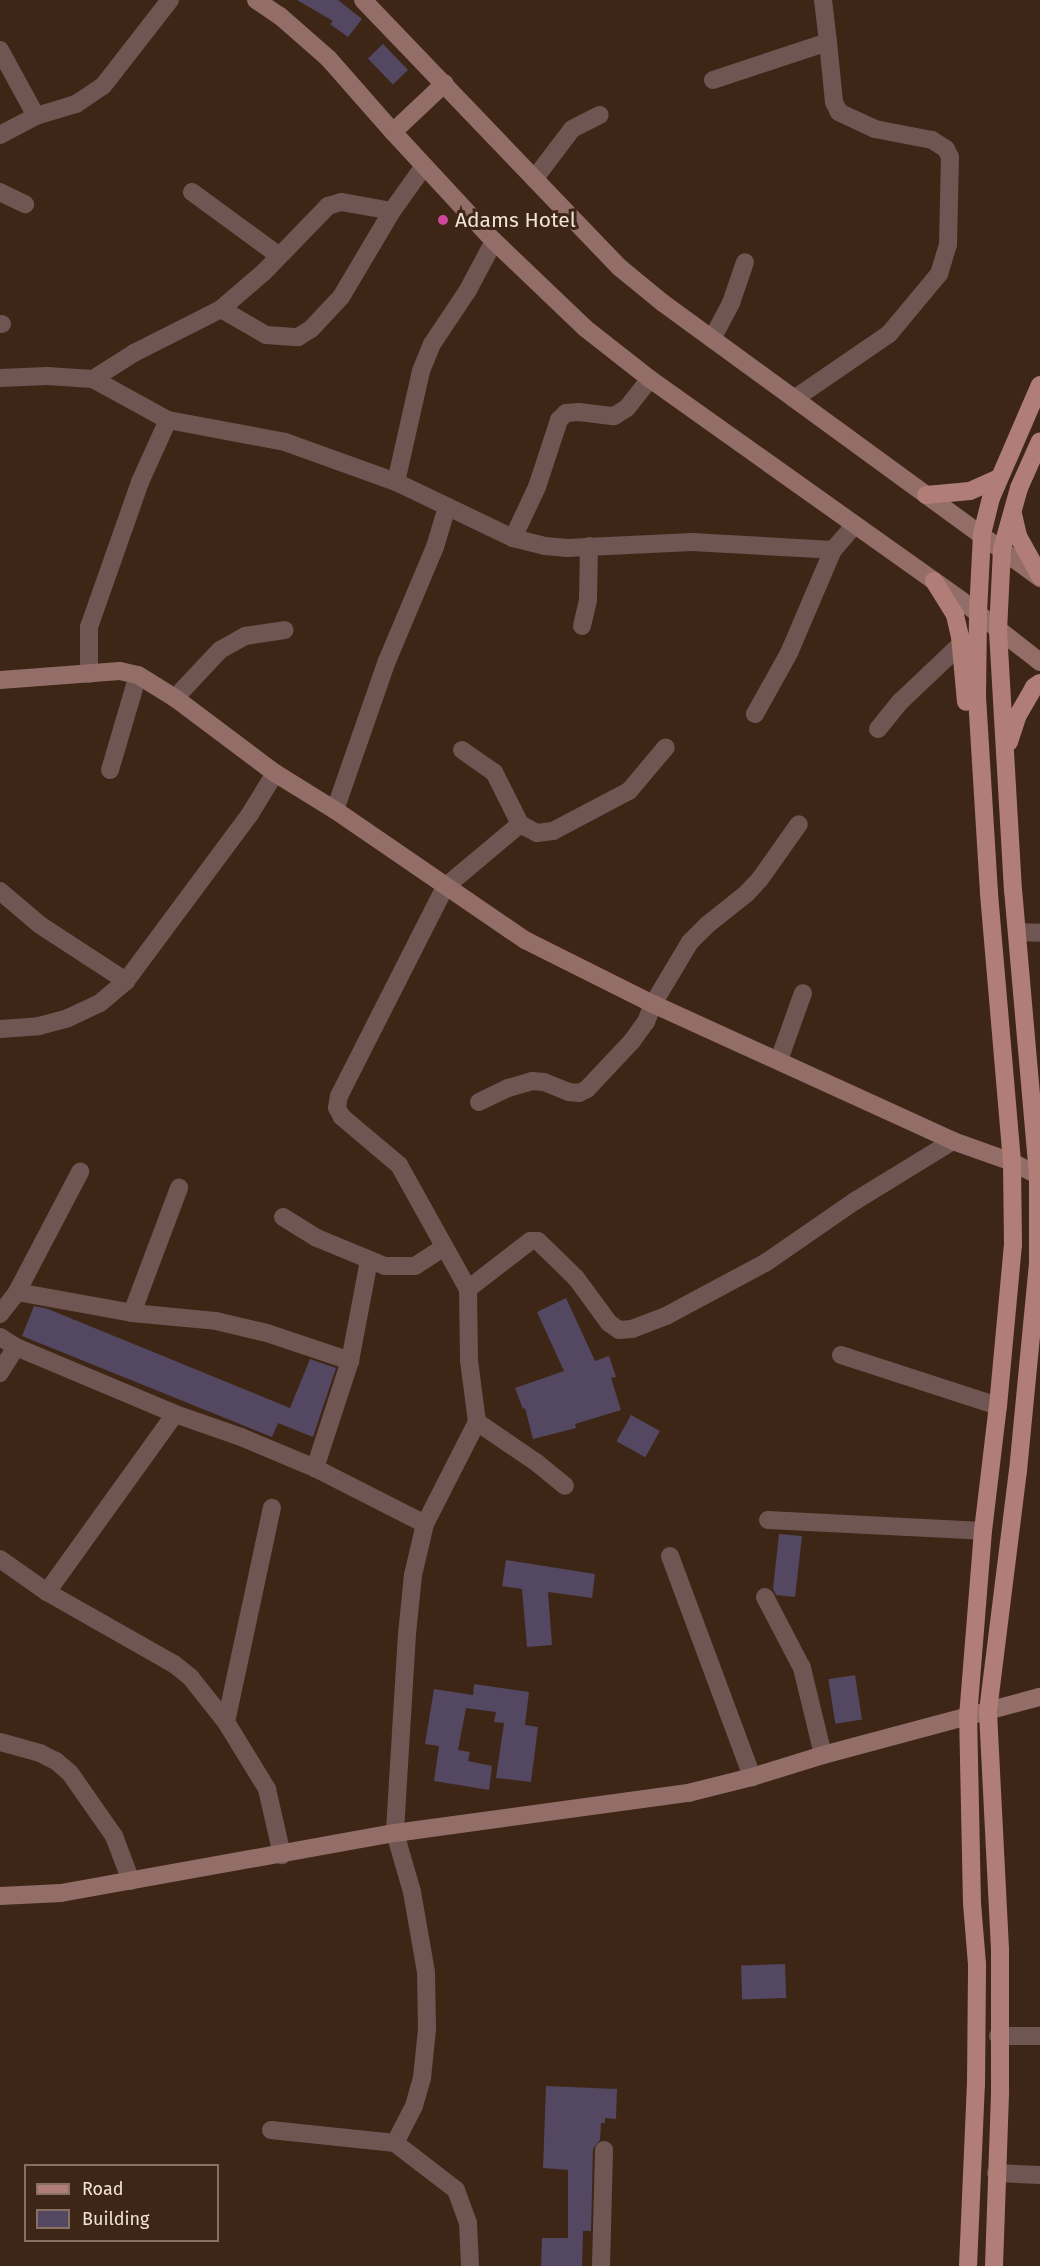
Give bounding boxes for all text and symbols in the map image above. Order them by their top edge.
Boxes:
place label: Adams Hotel [455,207,576,233]
marker: Adams Hotel [436,213,450,227]
legend [24,2164,219,2242]
text: Road [82,2178,124,2200]
text: Building [82,2208,149,2230]

